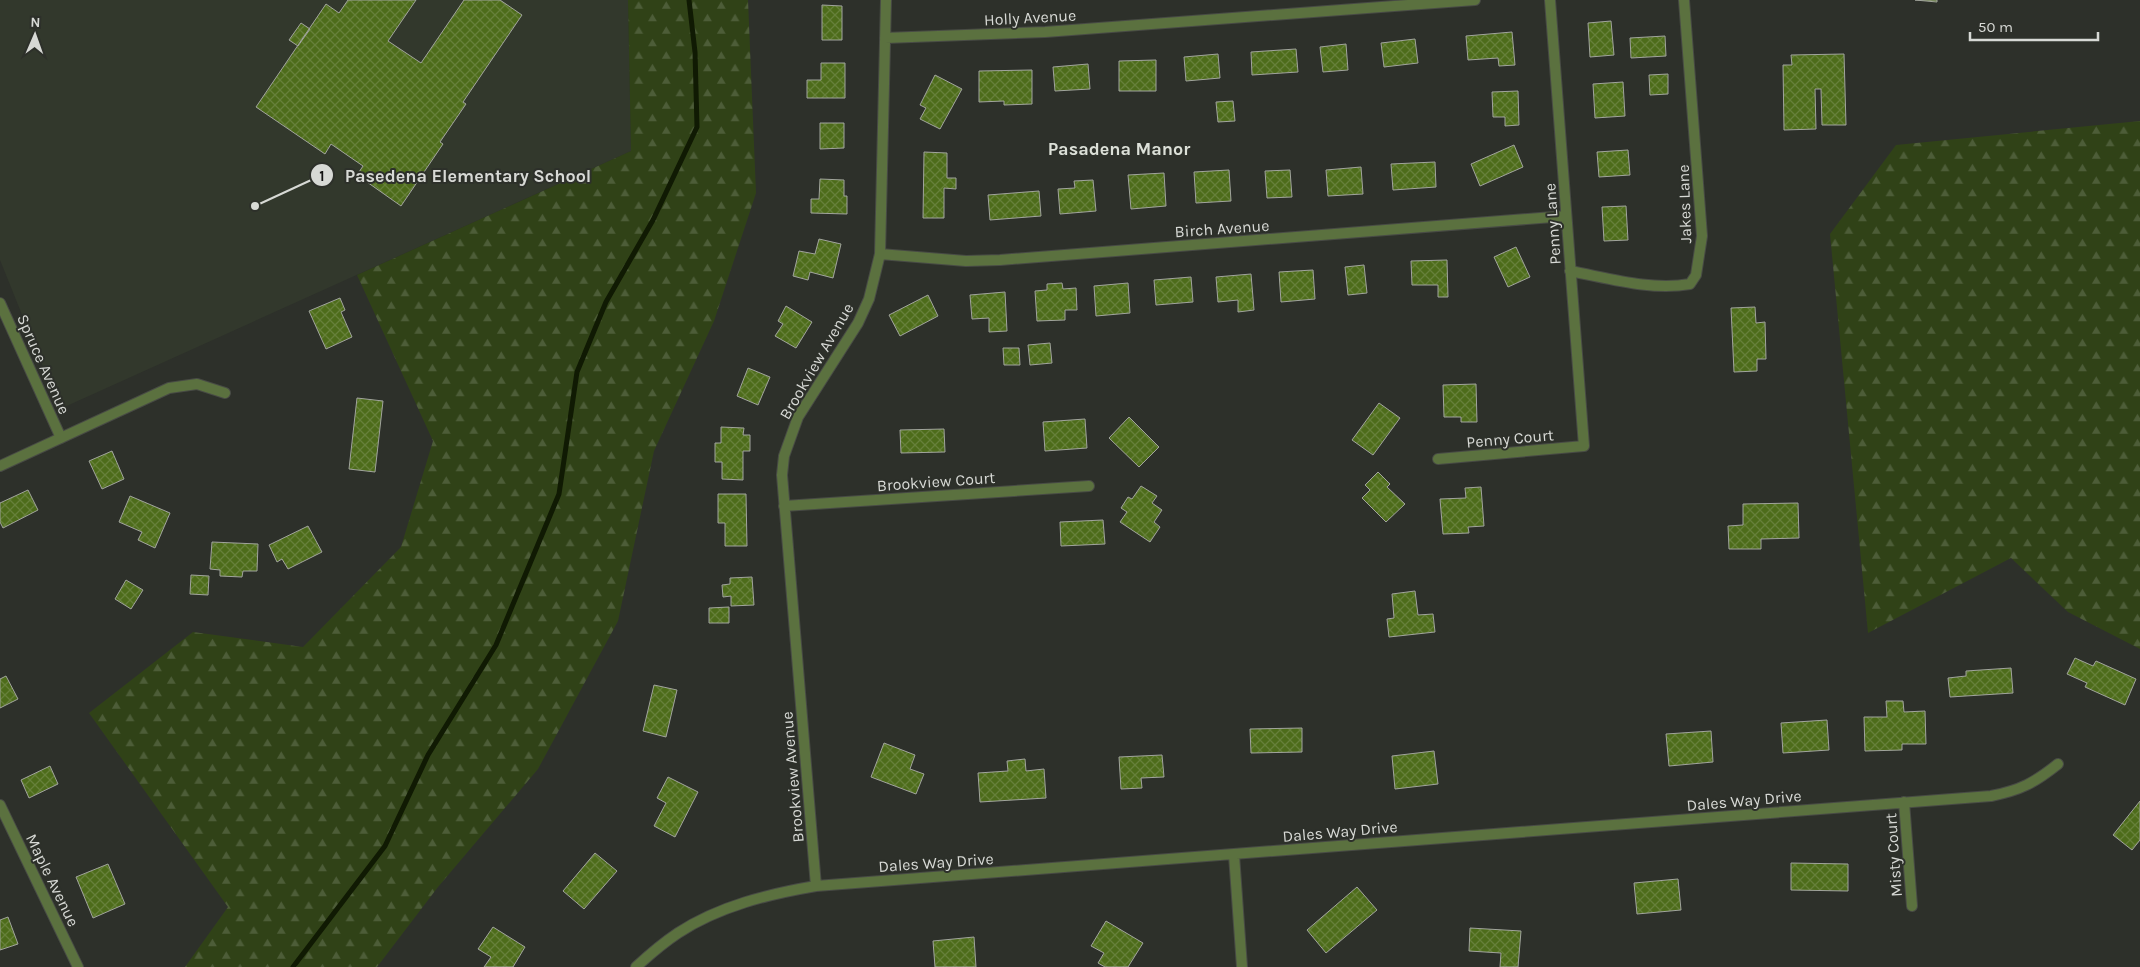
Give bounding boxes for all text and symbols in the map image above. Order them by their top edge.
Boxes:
street label: Holly Avenue [983,6,1077,29]
north arrow [10,10,60,60]
scale bar [1970,10,2098,42]
text: N [30,14,41,31]
text: 50 m [1978,18,2013,36]
district label: Pasadena Manor [1048,138,1190,160]
callout: Pasedena Elementary School [309,159,601,192]
street label: Jakes Lane [1674,164,1695,244]
text: Pasedena Elementary School [345,165,591,187]
text: 1 [319,167,325,185]
street label: Penny Lane [1540,183,1565,265]
street label: Birch Avenue [1174,216,1270,241]
street label: Brookview Avenue [775,300,857,423]
street label: Spruce Avenue [13,311,74,417]
street label: Penny Court [1466,425,1555,452]
street label: Brookview Court [876,468,996,495]
street label: Brookview Avenue [777,711,808,843]
street label: Dales Way Drive [1686,786,1802,815]
street label: Misty Court [1881,812,1906,898]
street label: Dales Way Drive [1282,817,1398,846]
street label: Maple Avenue [22,831,83,930]
street label: Dales Way Drive [878,849,994,876]

